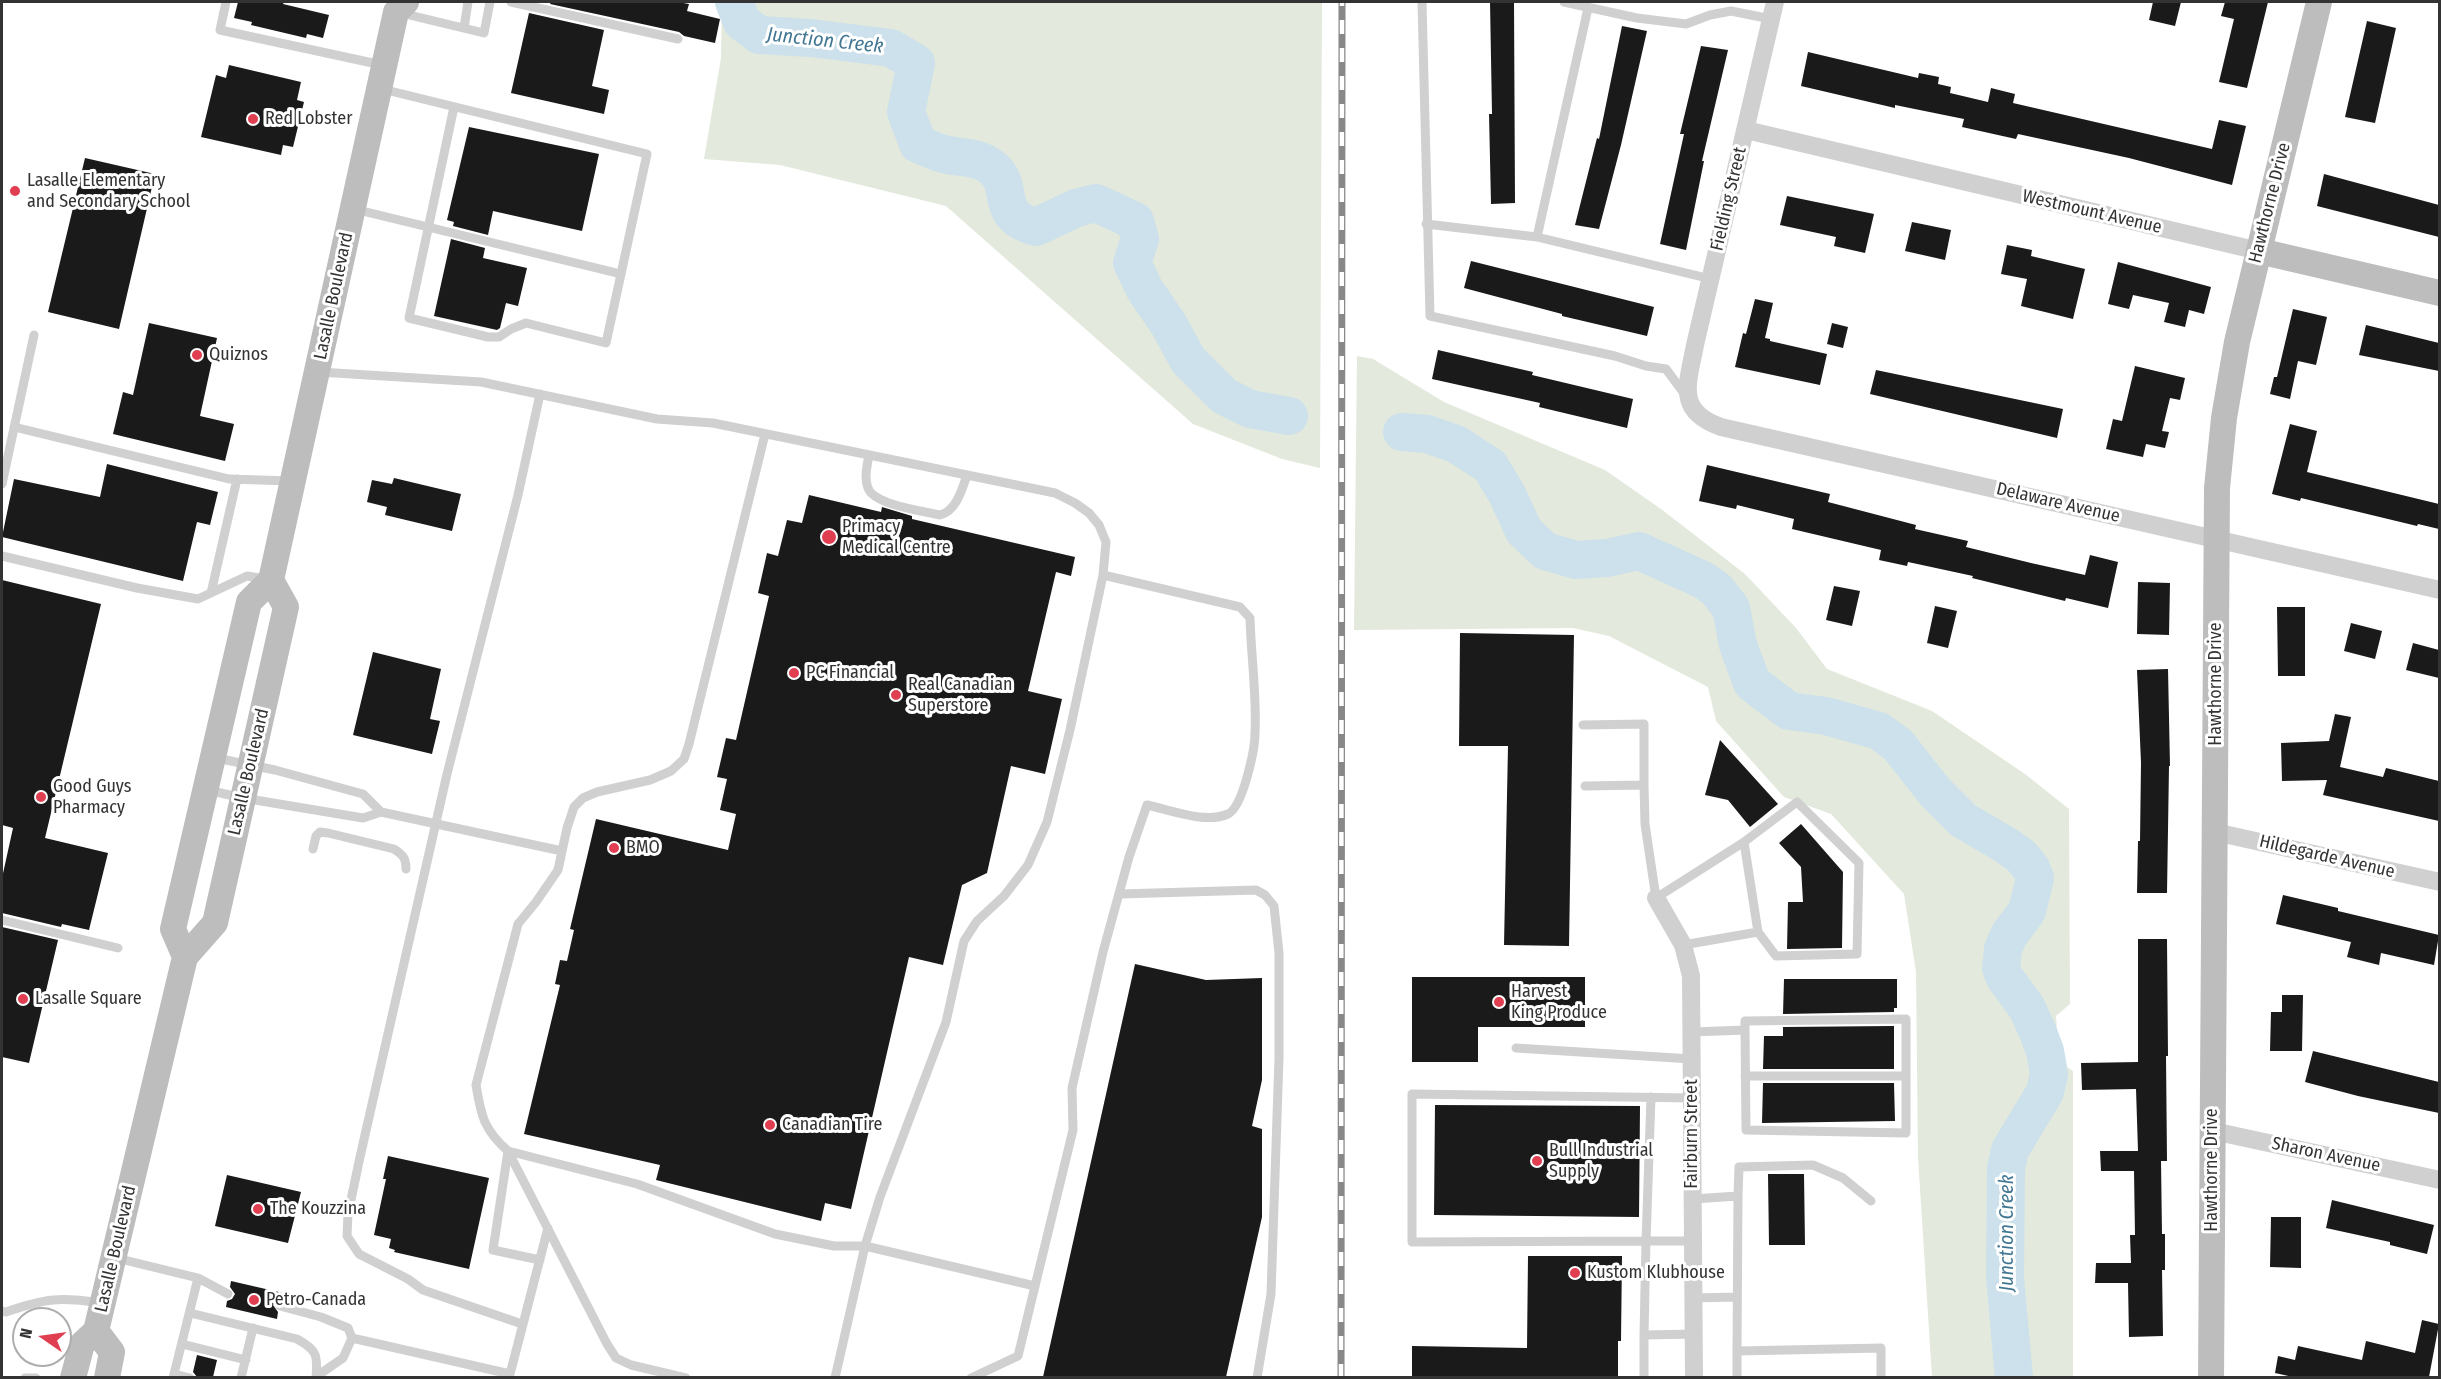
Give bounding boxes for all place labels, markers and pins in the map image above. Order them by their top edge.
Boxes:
place label: Red Lobster [265,108,352,130]
marker: Red Lobster [246,112,260,126]
place label: Lasalle Elementary and Secondary School [27,170,190,213]
marker: Lasalle Elementary and Secondary School [8,184,22,198]
place label: Quiznos [209,344,268,366]
marker: Quiznos [190,348,204,362]
place label: Primacy Medical Centre [842,516,951,558]
marker: Primacy Medical Centre [820,528,838,546]
place label: PC Financial [806,662,894,684]
marker: PC Financial [787,666,801,680]
place label: Real Canadian Superstore [908,674,1012,716]
marker: Real Canadian Superstore [889,688,903,702]
place label: Good Guys Pharmacy [53,776,131,818]
marker: Good Guys Pharmacy [34,790,48,804]
place label: BMO [626,837,660,859]
marker: BMO [607,841,621,855]
place label: Harvest King Produce [1511,981,1607,1024]
place label: Lasalle Square [35,988,142,1010]
marker: Lasalle Square [16,992,30,1006]
marker: Harvest King Produce [1492,995,1506,1009]
place label: Canadian Tire [782,1114,882,1136]
marker: Canadian Tire [763,1118,777,1132]
place label: Bull Industrial Supply [1549,1140,1653,1182]
marker: Bull Industrial Supply [1530,1154,1544,1168]
place label: The Kouzzina [270,1198,366,1220]
marker: The Kouzzina [251,1202,265,1216]
place label: Kustom Klubhouse [1587,1262,1725,1284]
marker: Kustom Klubhouse [1568,1266,1582,1280]
place label: Petro-Canada [266,1289,366,1311]
marker: Petro-Canada [247,1293,261,1307]

